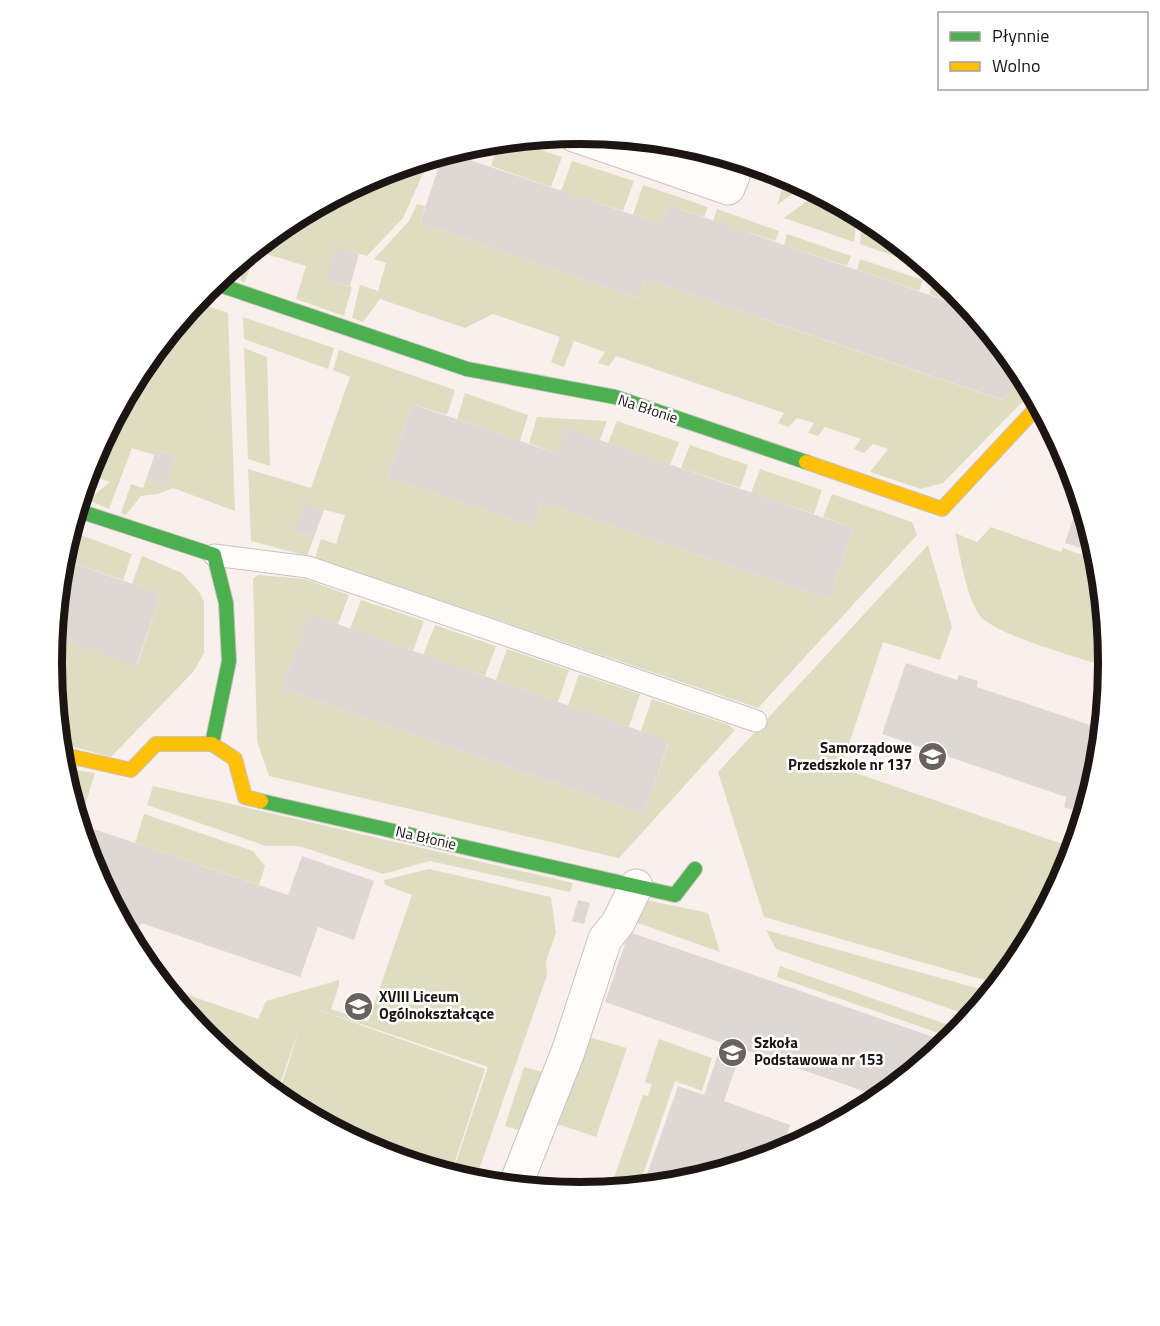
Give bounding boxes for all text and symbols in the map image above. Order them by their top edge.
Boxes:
legend [938,12,1148,90]
text: Płynnie [992,22,1049,49]
text: Wolno [992,52,1040,79]
street label: Na Błonie [615,388,681,429]
place label: Samorządowe Przedszkole nr 137 [788,736,912,776]
school or university icon: Samorządowe Przedszkole nr 137 [917,741,949,773]
street label: Na Błonie [393,819,459,856]
place label: XVIII Liceum Ogólnokształcące [379,985,495,1025]
school or university icon: XVIII Liceum Ogólnokształcące [342,990,374,1022]
place label: Szkoła Podstawowa nr 153 [754,1031,884,1071]
school or university icon: Szkoła Podstawowa nr 153 [717,1036,749,1068]

